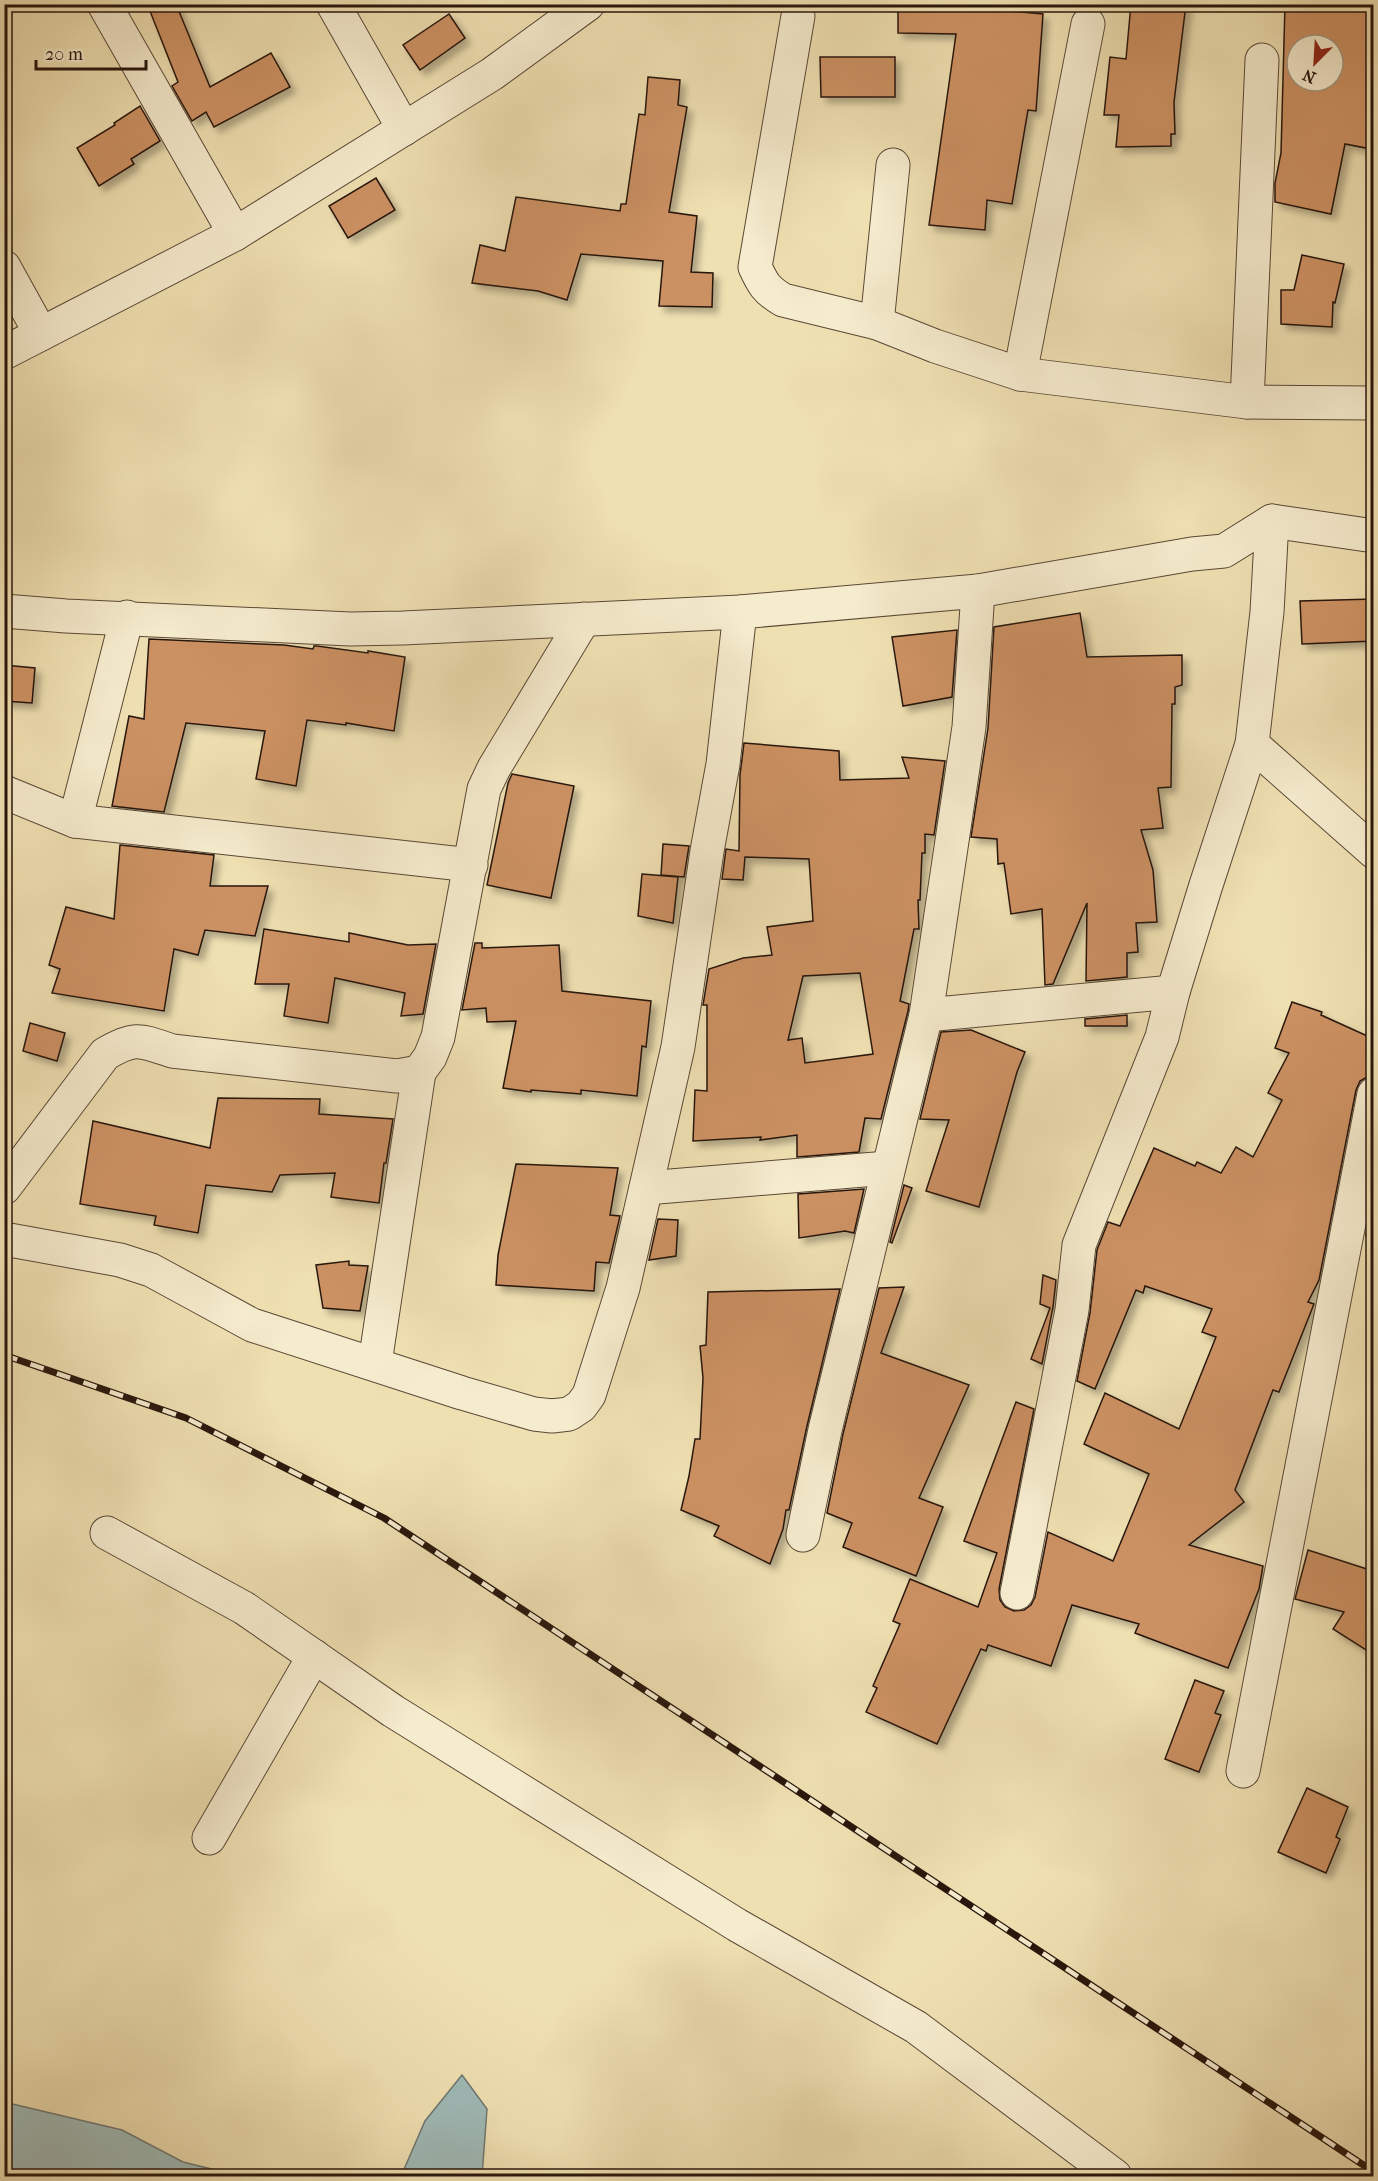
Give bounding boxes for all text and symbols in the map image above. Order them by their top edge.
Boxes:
scale bar [36,33,146,71]
north arrow [1285,33,1345,93]
text: 20 m [45,44,83,65]
text: N [1299,65,1319,87]

